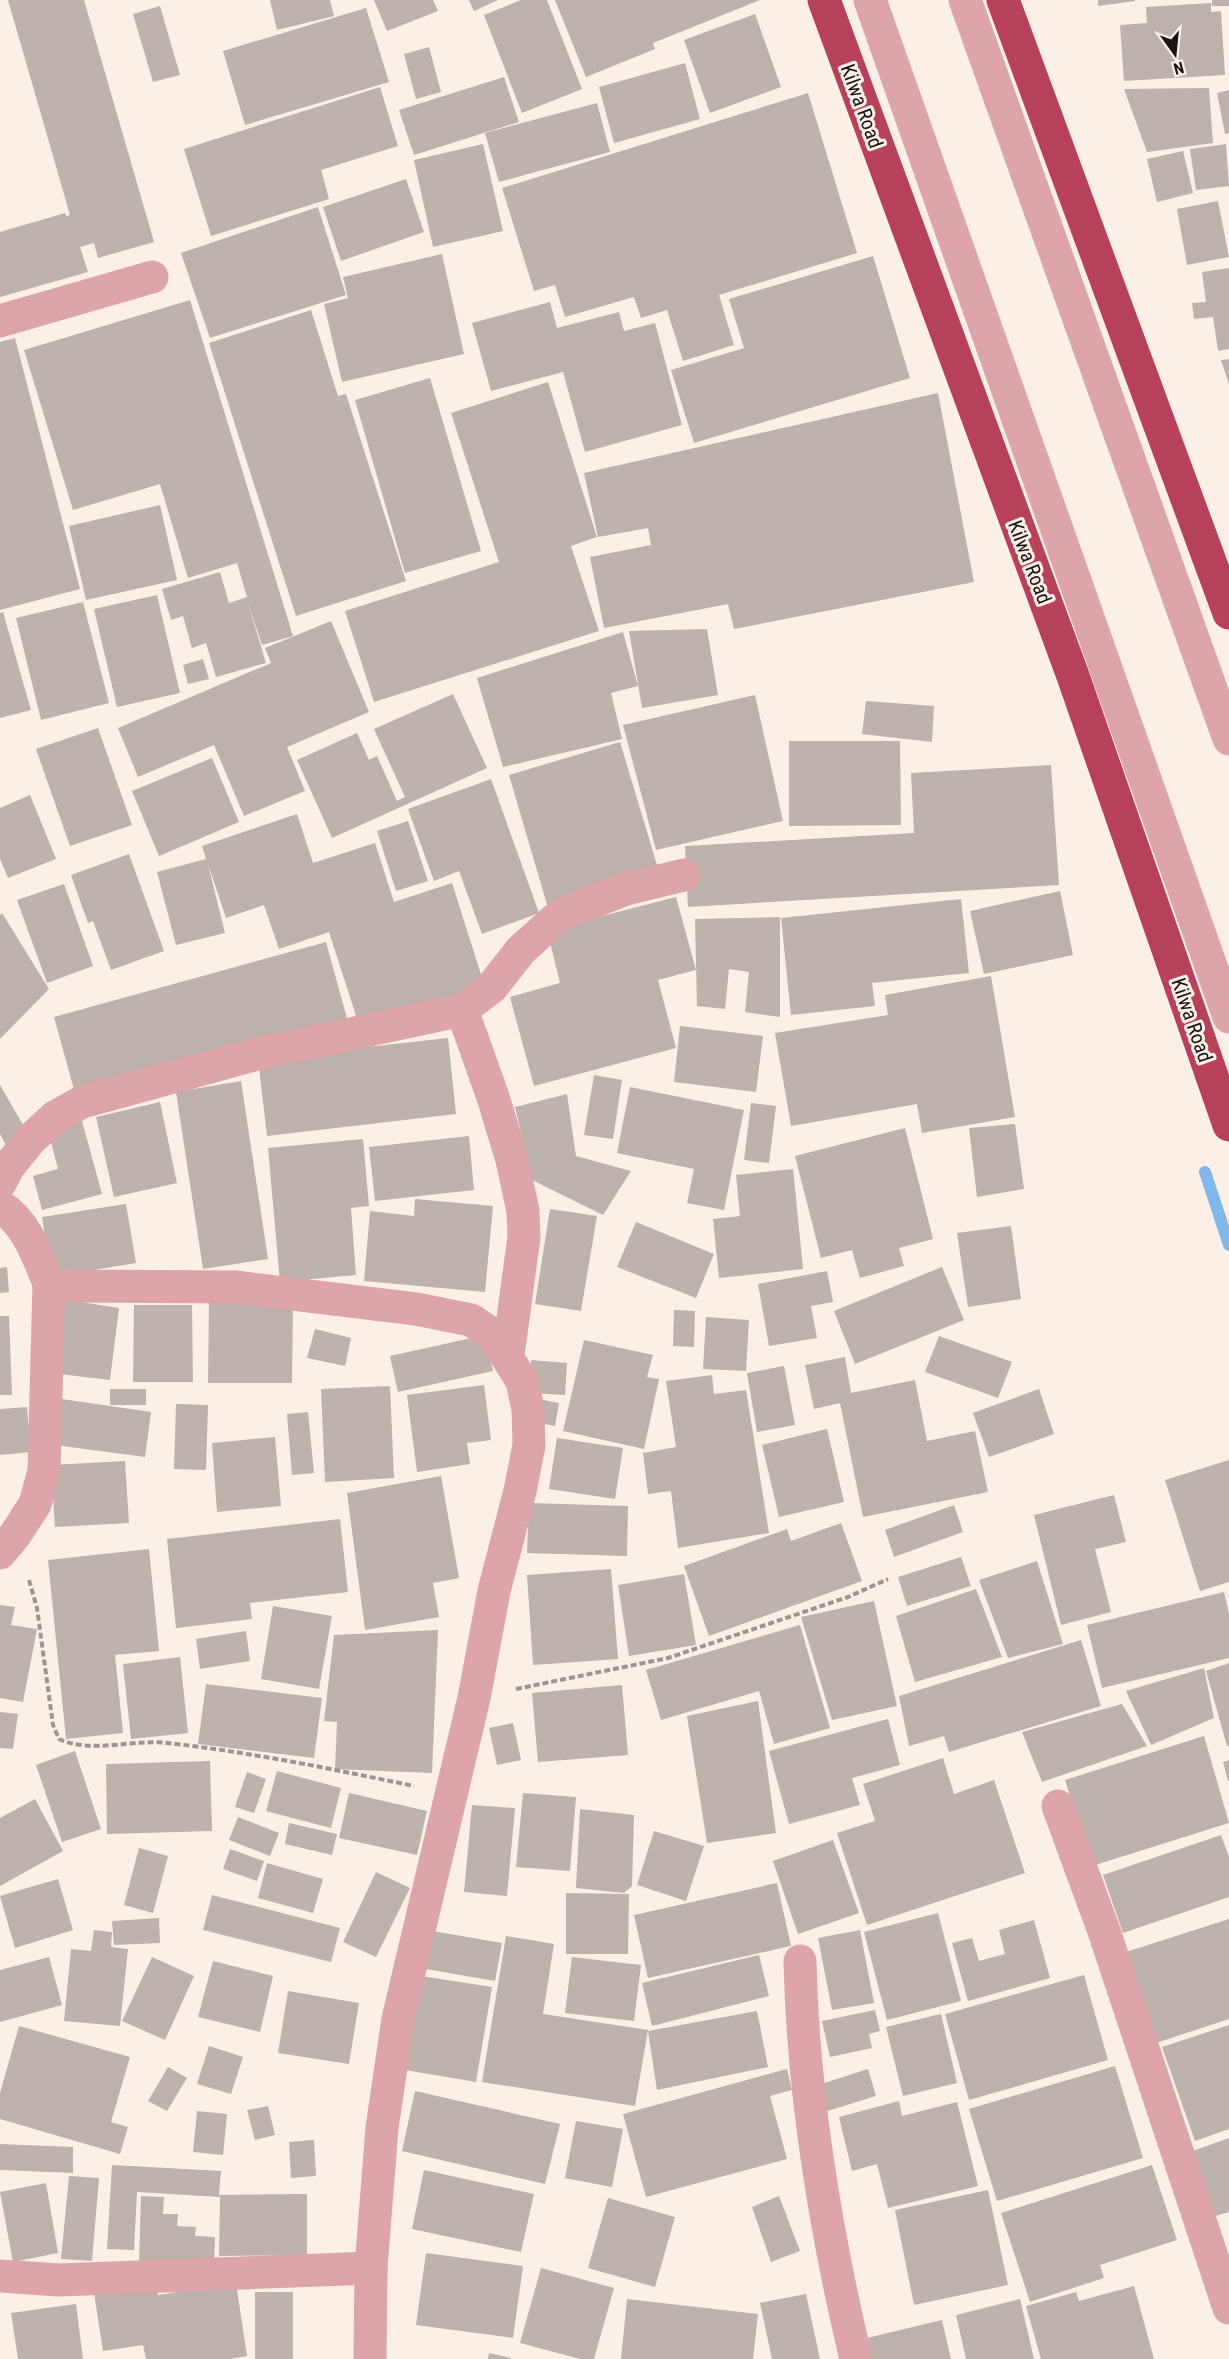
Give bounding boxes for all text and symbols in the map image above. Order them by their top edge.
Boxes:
north arrow [1145,24,1205,84]
text: N [1172,58,1186,78]
street label: Kilwa Road [836,61,888,151]
street label: Kilwa Road [1003,517,1057,607]
street label: Kilwa Road [1166,975,1218,1065]

